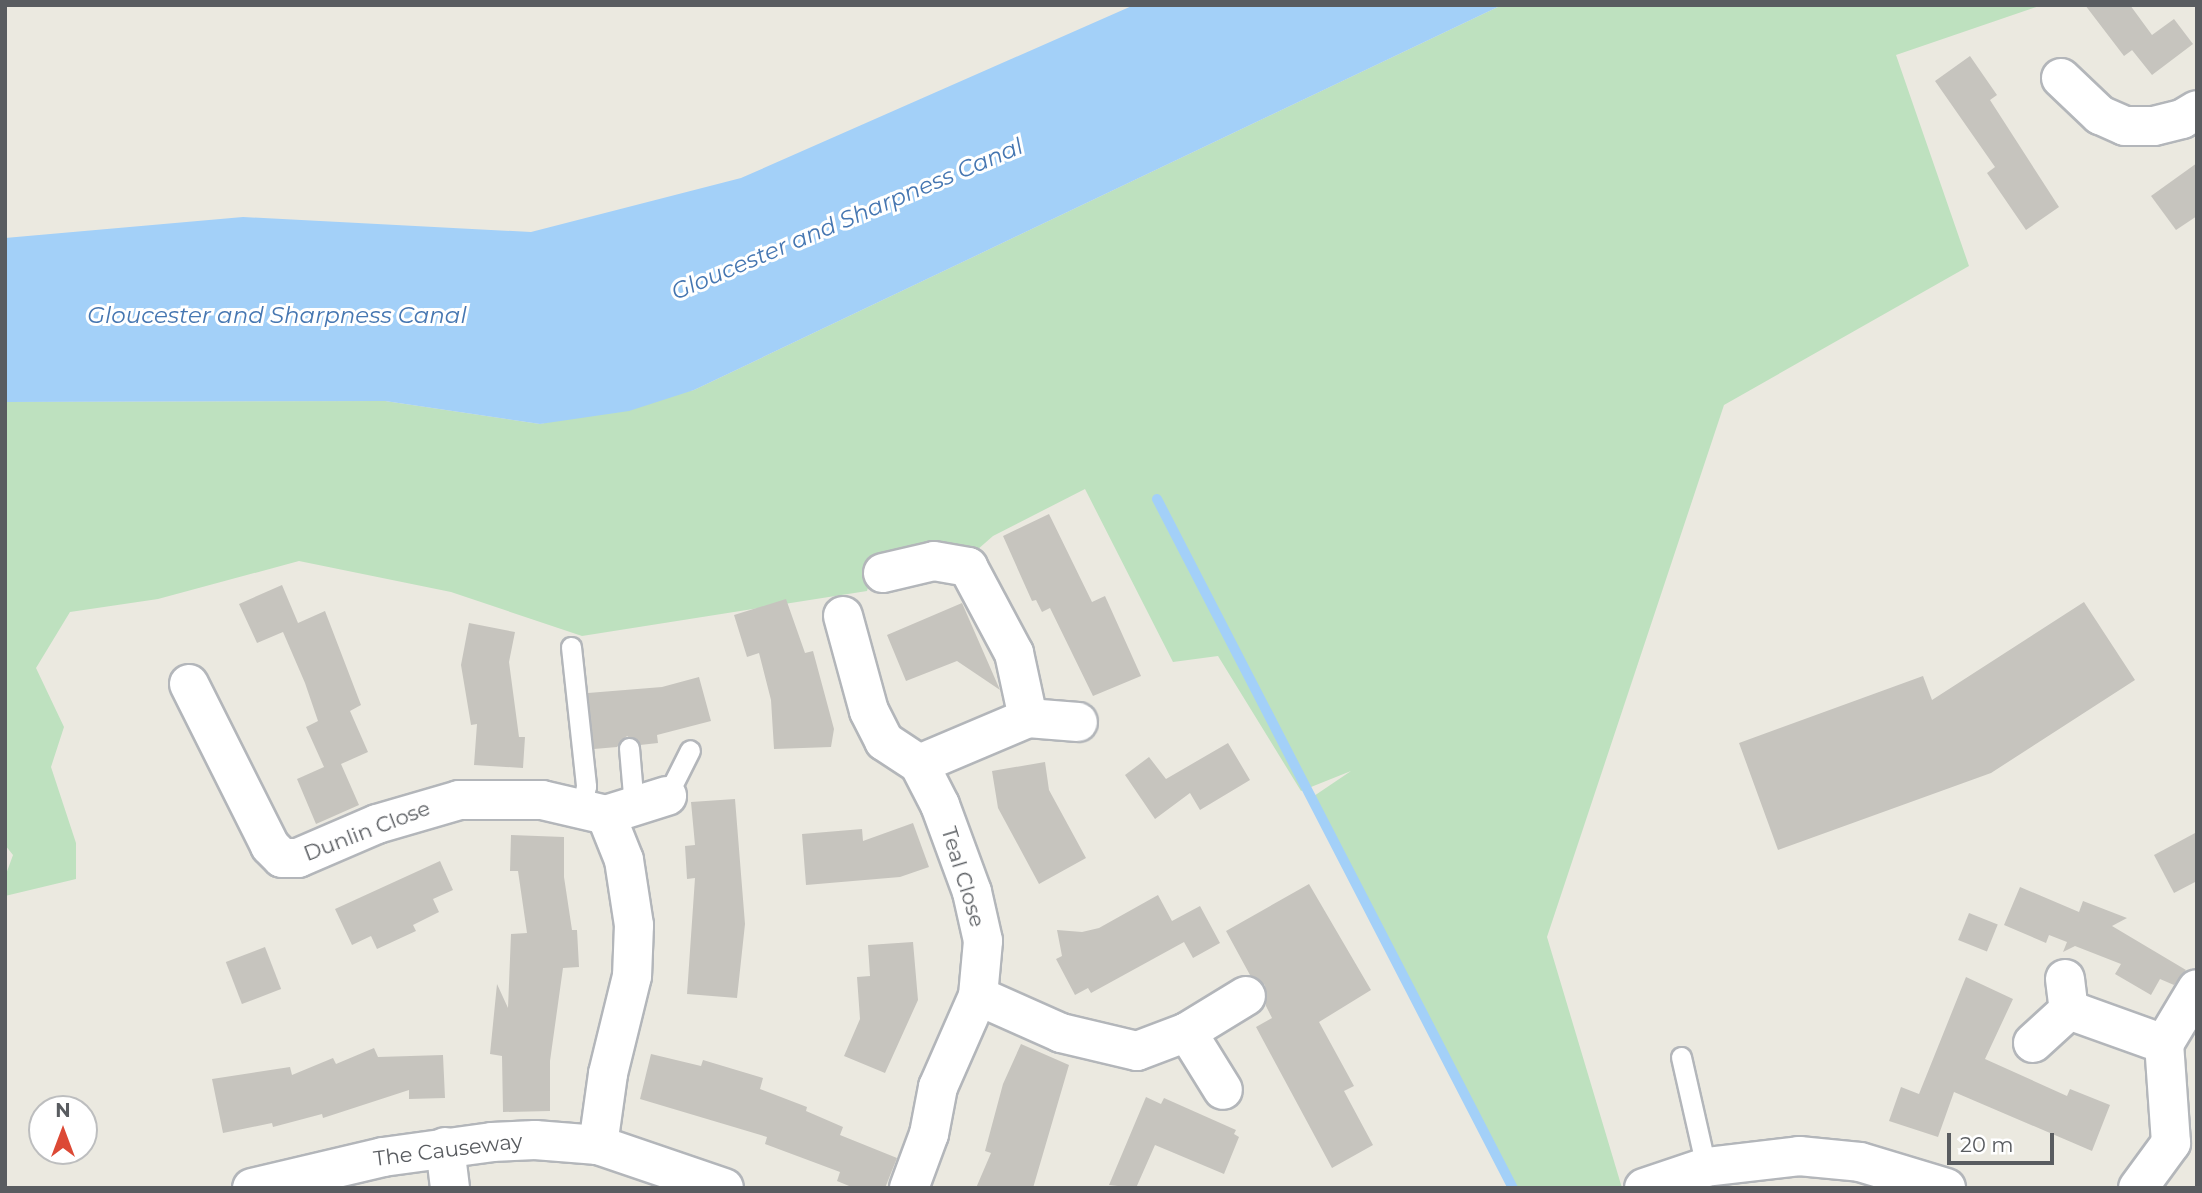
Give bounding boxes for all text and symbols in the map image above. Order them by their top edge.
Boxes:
water label: Gloucester and Sharpness Canal [667,132,1027,306]
water label: Gloucester and Sharpness Canal [87,301,467,329]
street label: Dunlin Close [300,795,434,867]
street label: Teal Close [936,824,990,930]
north arrow [28,1095,98,1165]
text: N [55,1099,71,1122]
scale bar [1950,1120,2057,1164]
street label: The Causeway [372,1128,524,1172]
text: 20 m [1960,1132,2014,1157]

